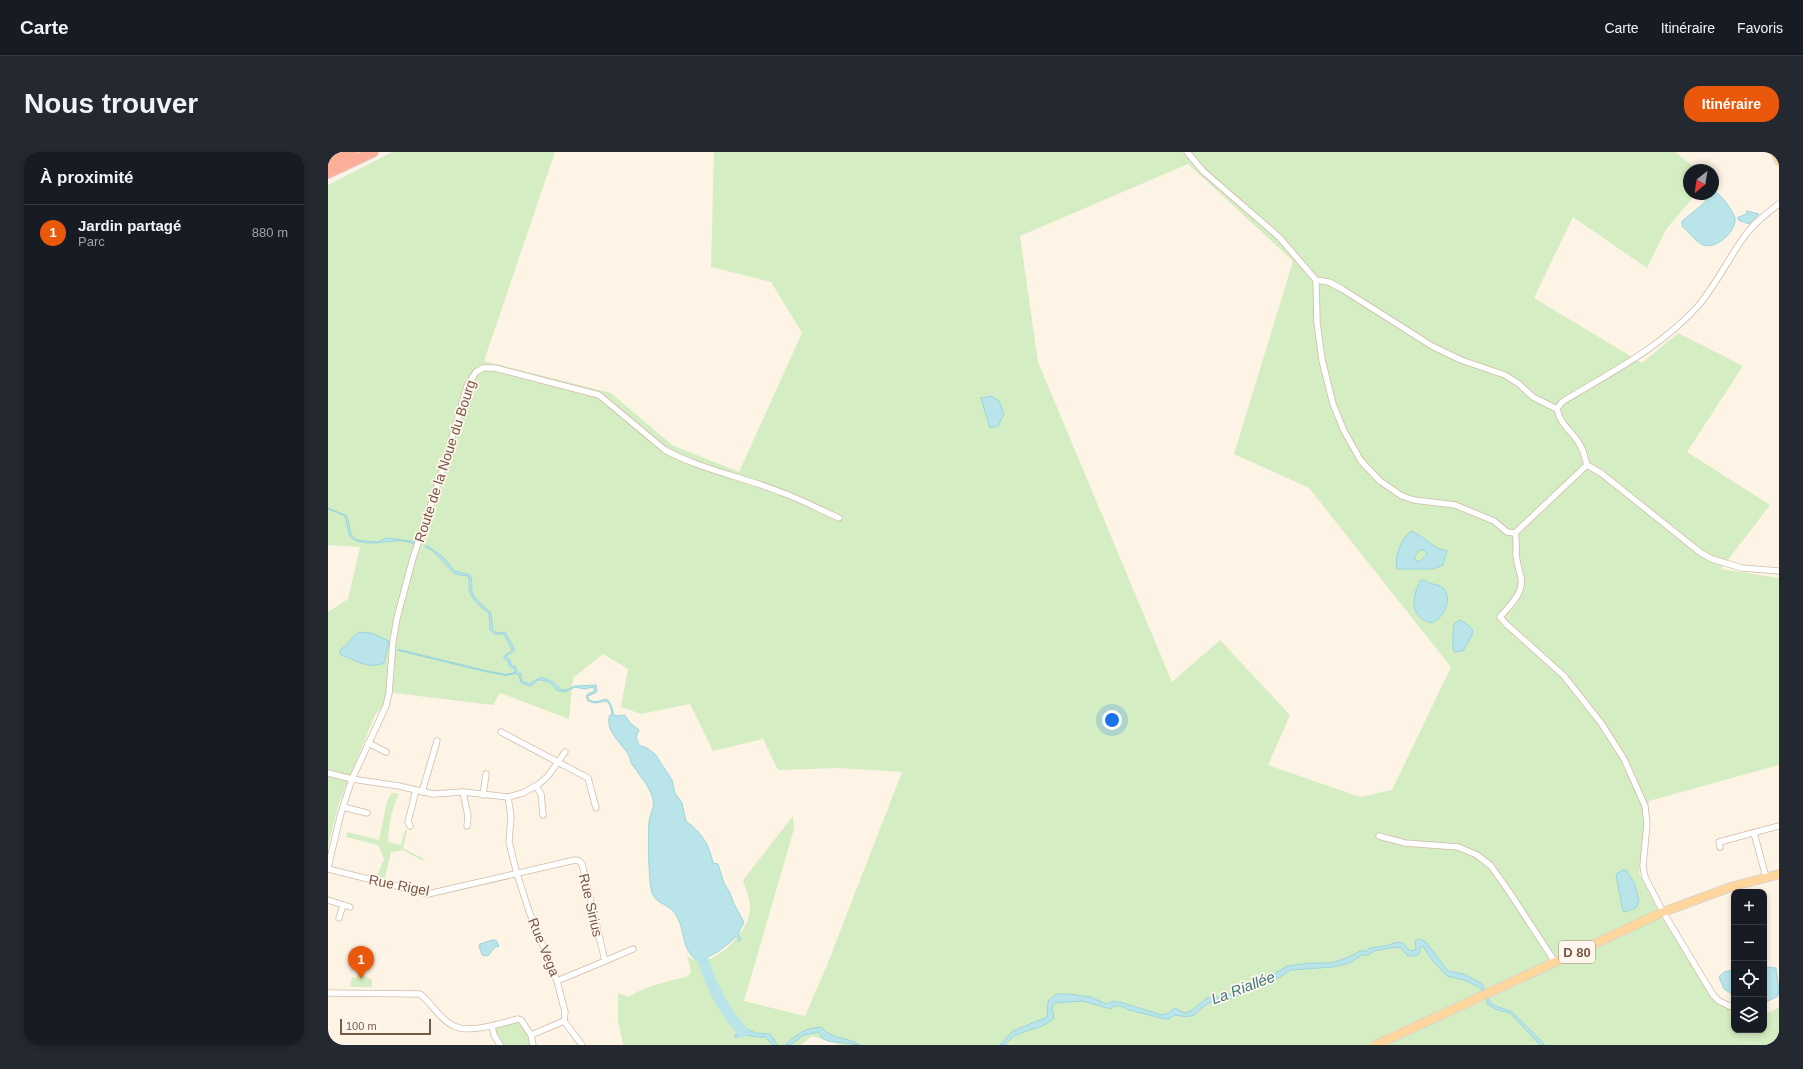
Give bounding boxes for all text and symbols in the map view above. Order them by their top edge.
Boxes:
text: Carte [20,17,69,38]
text: Carte [1604,20,1639,36]
text: Itinéraire [1661,20,1715,36]
text: Favoris [1737,20,1783,36]
button: Itinéraire [1684,86,1779,122]
text: Nous trouver [24,88,198,119]
north arrow [1683,164,1719,200]
text: À proximité [40,168,134,187]
text: Jardin partagé [78,217,181,234]
text: 1 [49,225,57,240]
text: 880 m [252,225,288,240]
text: Parc [78,234,105,249]
street label: Route de la Noue du Bourg [411,378,479,544]
your location [1102,710,1122,730]
street label: Rue Rigel [367,871,431,899]
street label: Rue Sirius [576,872,606,938]
map controls [1731,889,1767,1033]
button: + [1731,889,1767,925]
street label: Rue Vega [525,915,563,979]
button: − [1731,925,1767,961]
road number: D 80 [1559,941,1595,963]
pin: 1 [348,946,374,979]
button: locate [1731,961,1767,997]
water label: La Riallée [1209,968,1277,1007]
button: layers [1731,997,1767,1033]
scale bar [340,1017,431,1036]
text: 100 m [346,1020,377,1032]

